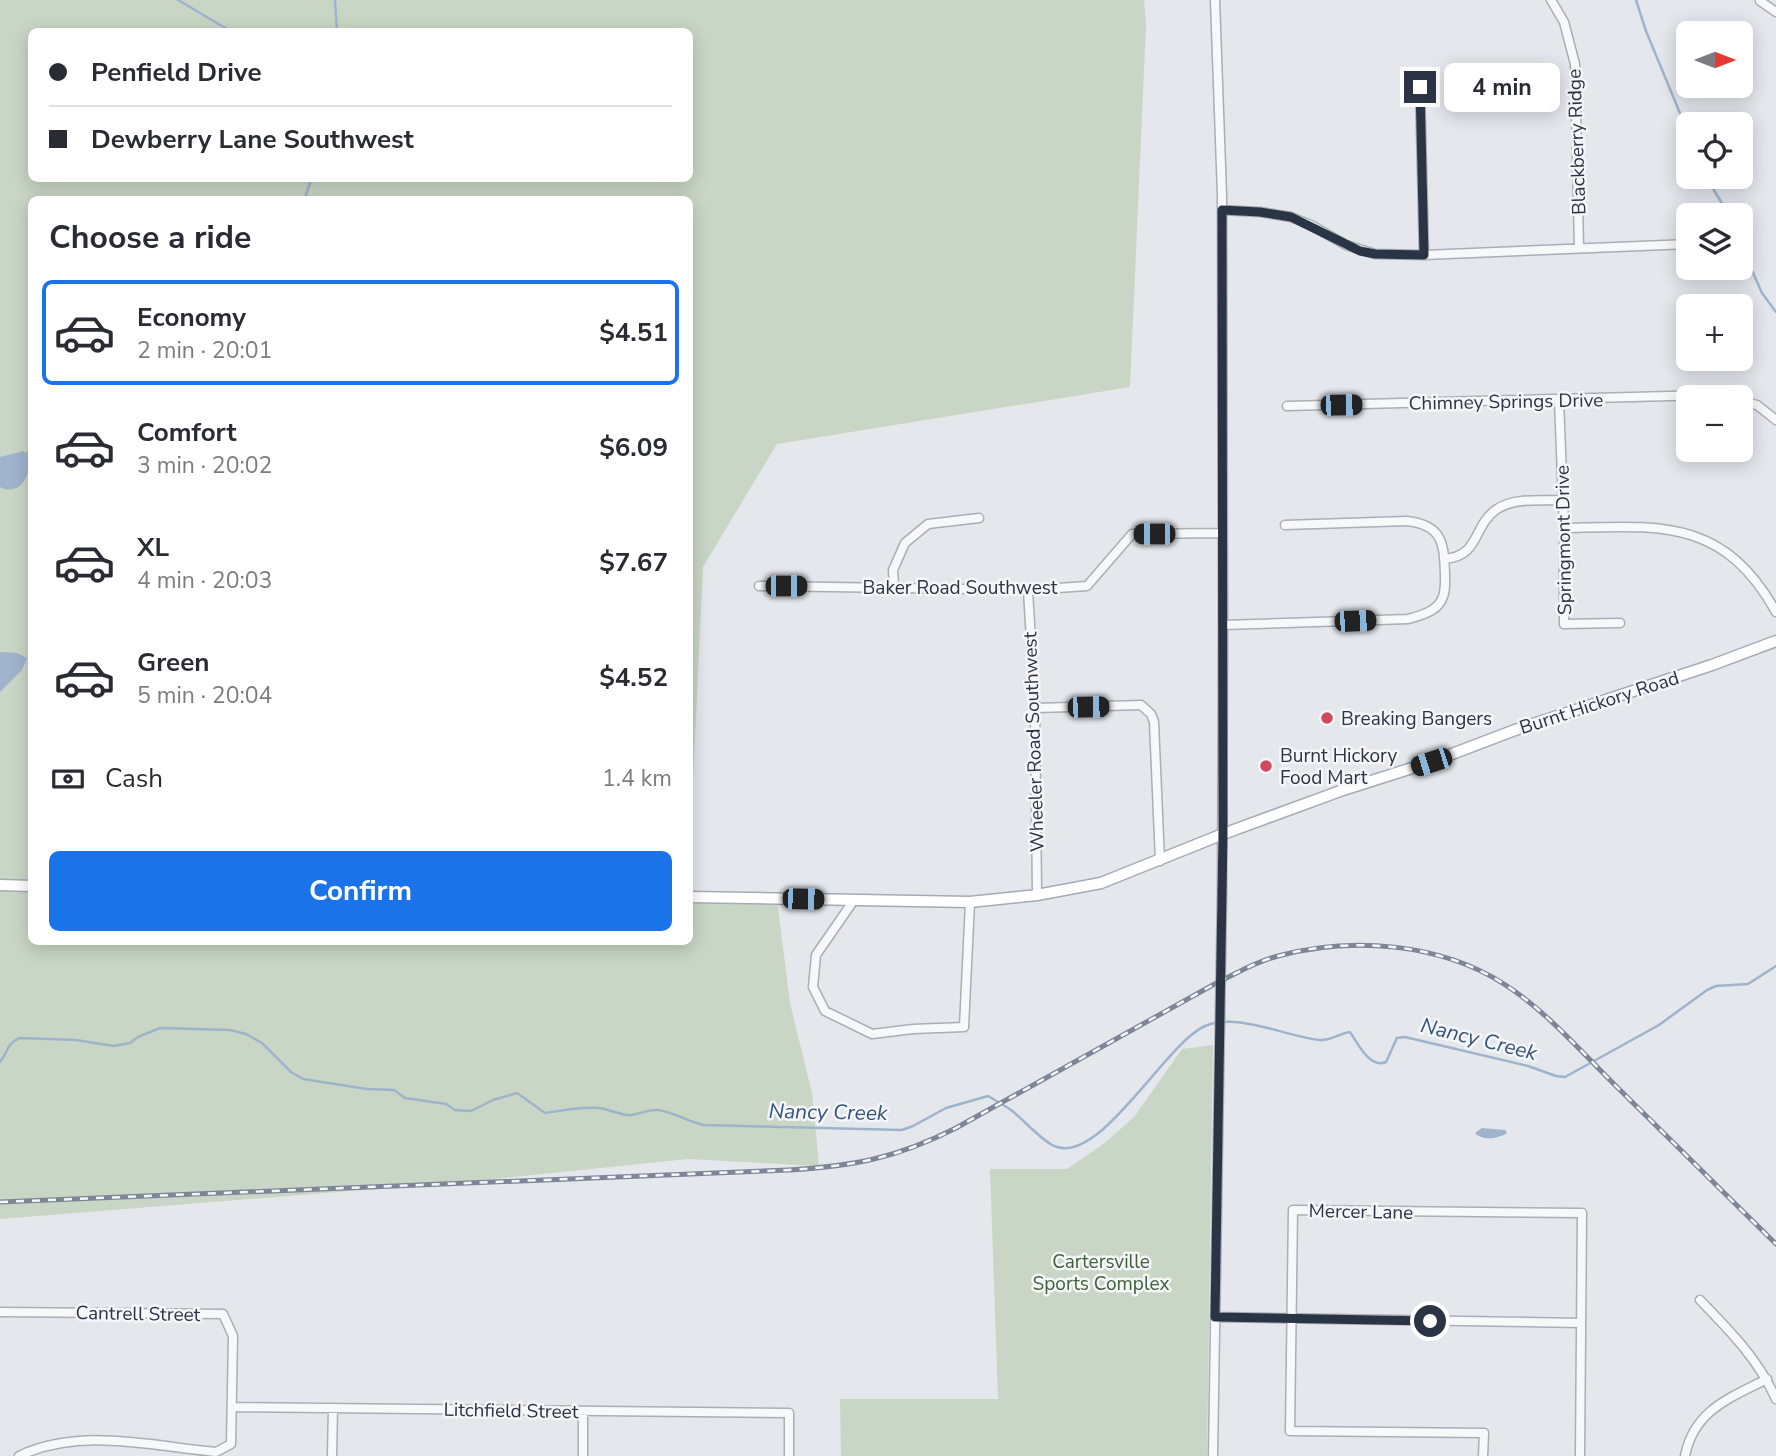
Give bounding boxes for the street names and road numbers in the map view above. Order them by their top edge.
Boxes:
street label: Blackberry Ridge [1561,68,1593,216]
street label: Chimney Springs Drive [1408,387,1604,417]
street label: Springmont Drive [1550,465,1578,615]
street label: Baker Road Southwest [863,575,1058,601]
street label: Wheeler Road Southwest [1017,631,1051,852]
street label: Burnt Hickory Road [1516,665,1682,741]
street label: Mercer Lane [1308,1198,1414,1226]
street label: Cantrell Street [75,1300,201,1328]
street label: Litchfield Street [443,1397,579,1425]

